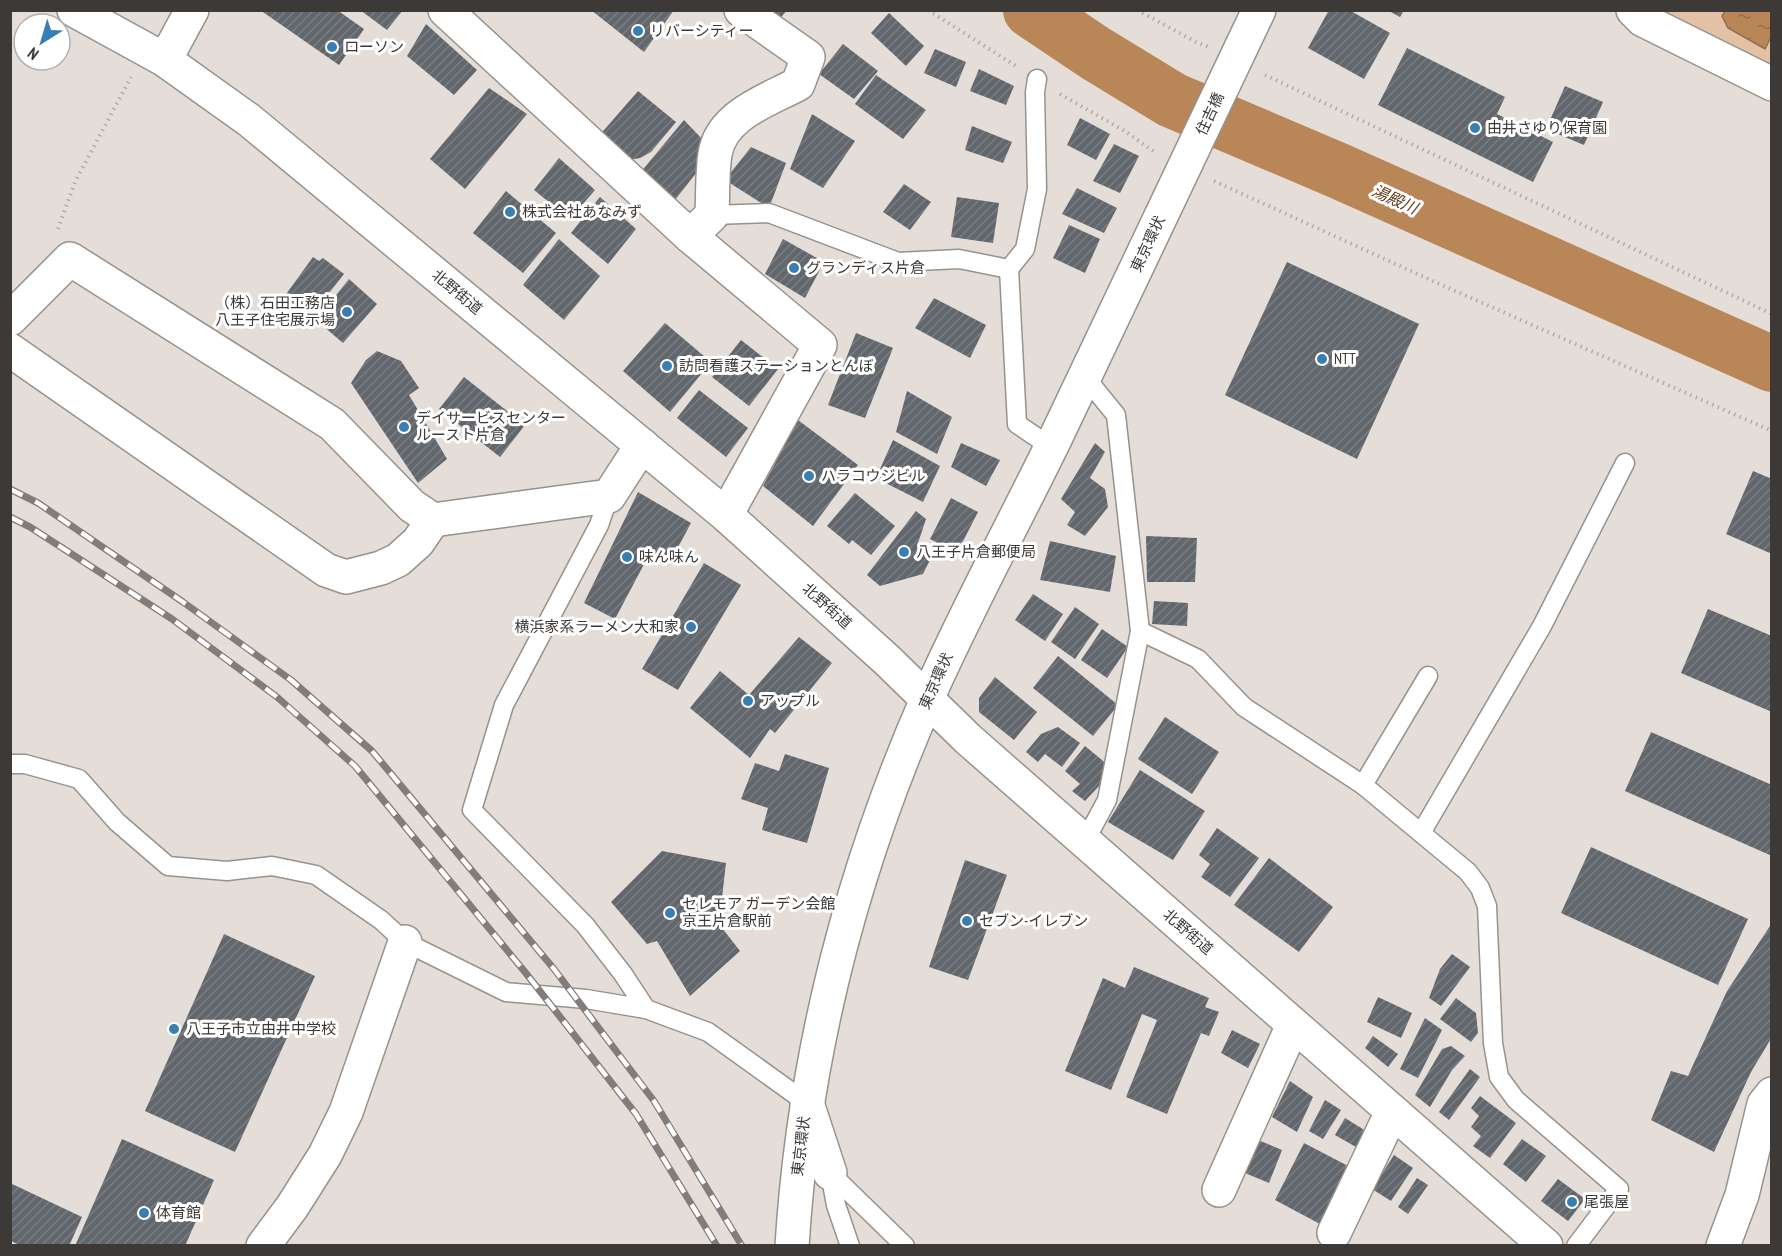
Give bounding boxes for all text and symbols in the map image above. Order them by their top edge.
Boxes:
north arrow [12,12,72,72]
place label: リバーシティー [650,21,754,40]
marker: リバーシティー [631,24,645,38]
place label: ローソン [344,37,404,56]
marker: ローソン [325,40,339,54]
text: N [24,43,42,65]
street label: 住吉橋 [1191,89,1228,138]
place label: 由井さゆり保育園 [1487,118,1607,137]
marker: 由井さゆり保育園 [1468,121,1482,135]
water label: 湯殿川 [1369,180,1423,219]
place label: 株式会社あなみず [522,202,642,221]
marker: 株式会社あなみず [503,205,517,219]
street label: 東京環状 [1126,213,1169,275]
place label: グランディス片倉 [806,258,925,277]
marker: グランディス片倉 [787,261,801,275]
street label: 北野街道 [428,265,486,318]
place label: （株）石田工務店 八王子住宅展示場 [215,293,335,329]
marker: （株）石田工務店 八王子住宅展示場 [340,305,354,319]
place label: NTT [1334,349,1356,368]
marker: NTT [1315,352,1329,366]
place label: 訪問看護ステーションとんぼ [679,356,874,375]
marker: 訪問看護ステーションとんぼ [660,359,674,373]
place label: デイサービスセンター ルースト片倉 [416,408,566,444]
marker: デイサービスセンター ルースト片倉 [397,420,411,434]
place label: ハラコウジビル [821,466,925,485]
marker: ハラコウジビル [802,469,816,483]
place label: 八王子片倉郵便局 [916,542,1036,561]
marker: 八王子片倉郵便局 [897,545,911,559]
place label: 味ん味ん [639,547,699,566]
marker: 味ん味ん [620,550,634,564]
street label: 北野街道 [799,578,856,633]
place label: 横浜家系ラーメン大和家 [515,617,679,636]
marker: 横浜家系ラーメン大和家 [684,620,698,634]
street label: 東京環状 [915,650,956,712]
place label: アップル [760,691,820,710]
marker: アップル [741,694,755,708]
place label: セレモア ガーデン会館 京王片倉駅前 [682,894,835,930]
street label: 北野街道 [1159,905,1217,958]
marker: セレモア ガーデン会館 京王片倉駅前 [663,906,677,920]
place label: セブン-イレブン [979,911,1088,930]
marker: セブン-イレブン [960,914,974,928]
place label: 八王子市立由井中学校 [186,1019,336,1038]
marker: 八王子市立由井中学校 [167,1022,181,1036]
street label: 東京環状 [787,1115,814,1177]
place label: 尾張屋 [1584,1192,1629,1211]
marker: 尾張屋 [1565,1195,1579,1209]
place label: 体育館 [156,1203,201,1222]
marker: 体育館 [137,1206,151,1220]

